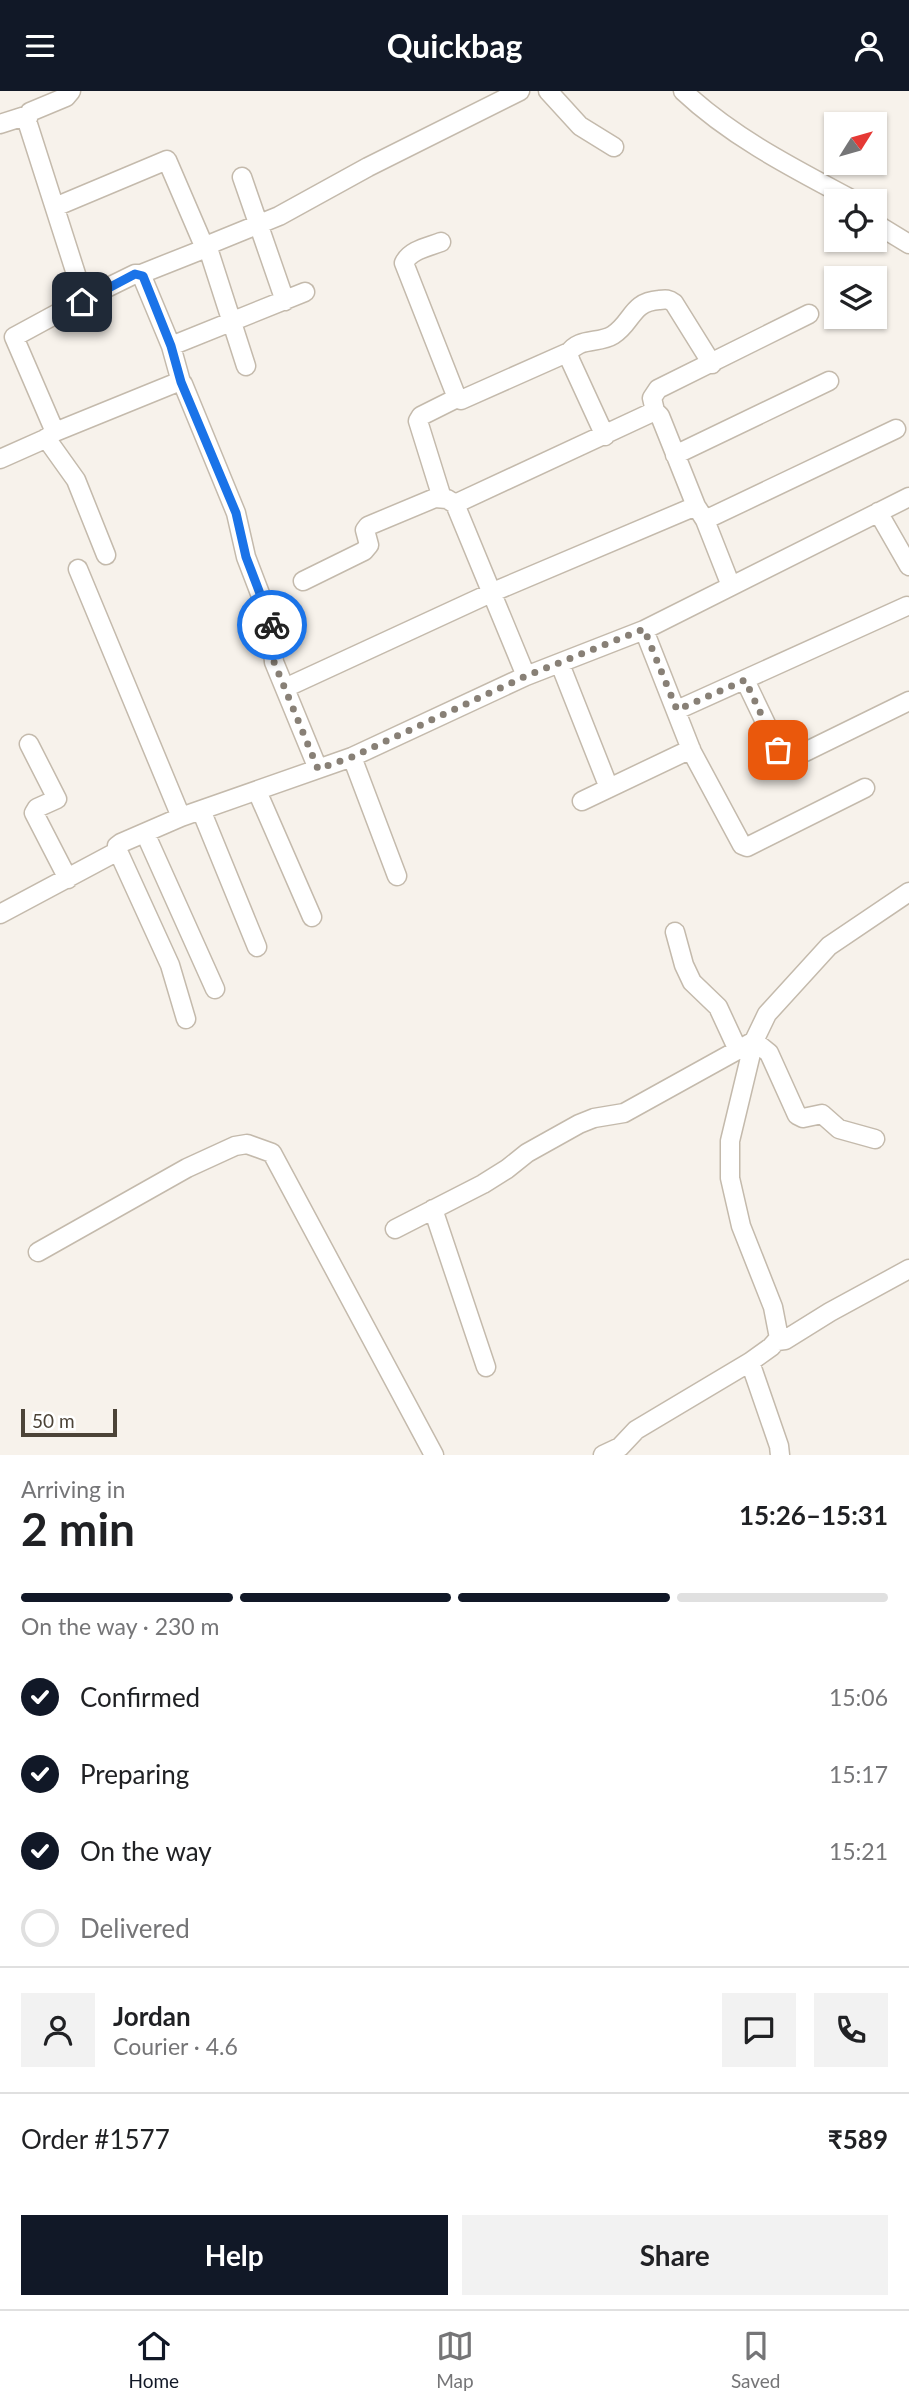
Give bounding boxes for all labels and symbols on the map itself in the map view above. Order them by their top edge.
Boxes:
north arrow [824,112,887,175]
pin [52,272,112,332]
courier [237,590,307,660]
pin [748,720,808,780]
scale bar [21,1406,117,1438]

